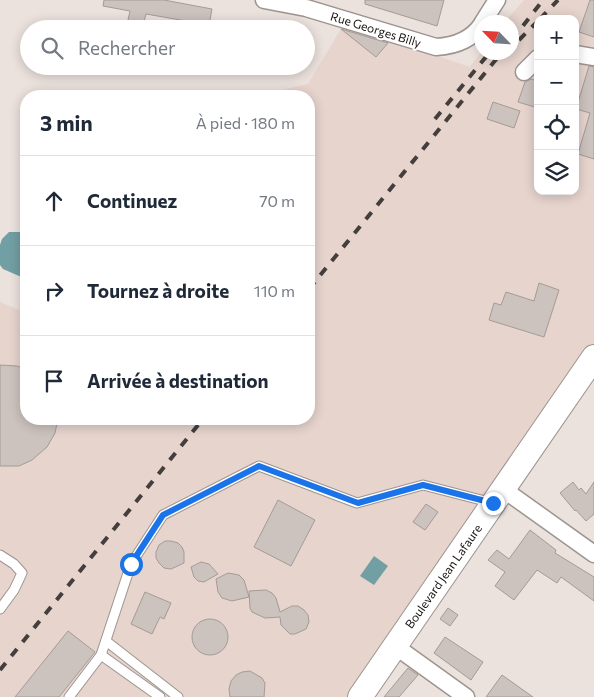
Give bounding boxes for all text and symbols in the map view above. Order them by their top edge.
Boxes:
street label: Rue Georges Billy [329,9,423,49]
north arrow [474,15,519,60]
map controls [534,15,579,195]
button: + [534,15,579,60]
search box [20,20,315,75]
icon: search [38,34,66,62]
text: Rechercher [78,36,176,59]
button: − [534,60,579,105]
button: locate [534,105,579,150]
text: 3 min [40,110,93,135]
text: À pied · 180 m [196,113,295,132]
button: layers [534,150,579,195]
icon: ahead [40,187,68,215]
text: Continuez [87,189,177,212]
text: 70 m [259,191,295,210]
icon: right [40,277,68,305]
text: Tournez à droite [87,279,229,302]
text: 110 m [254,281,295,300]
icon: arrive [40,367,68,395]
text: Arrivée à destination [87,369,269,392]
route end [482,492,505,515]
street label: Boulevard Jean Lafaure [402,521,485,631]
route start [120,553,143,576]

